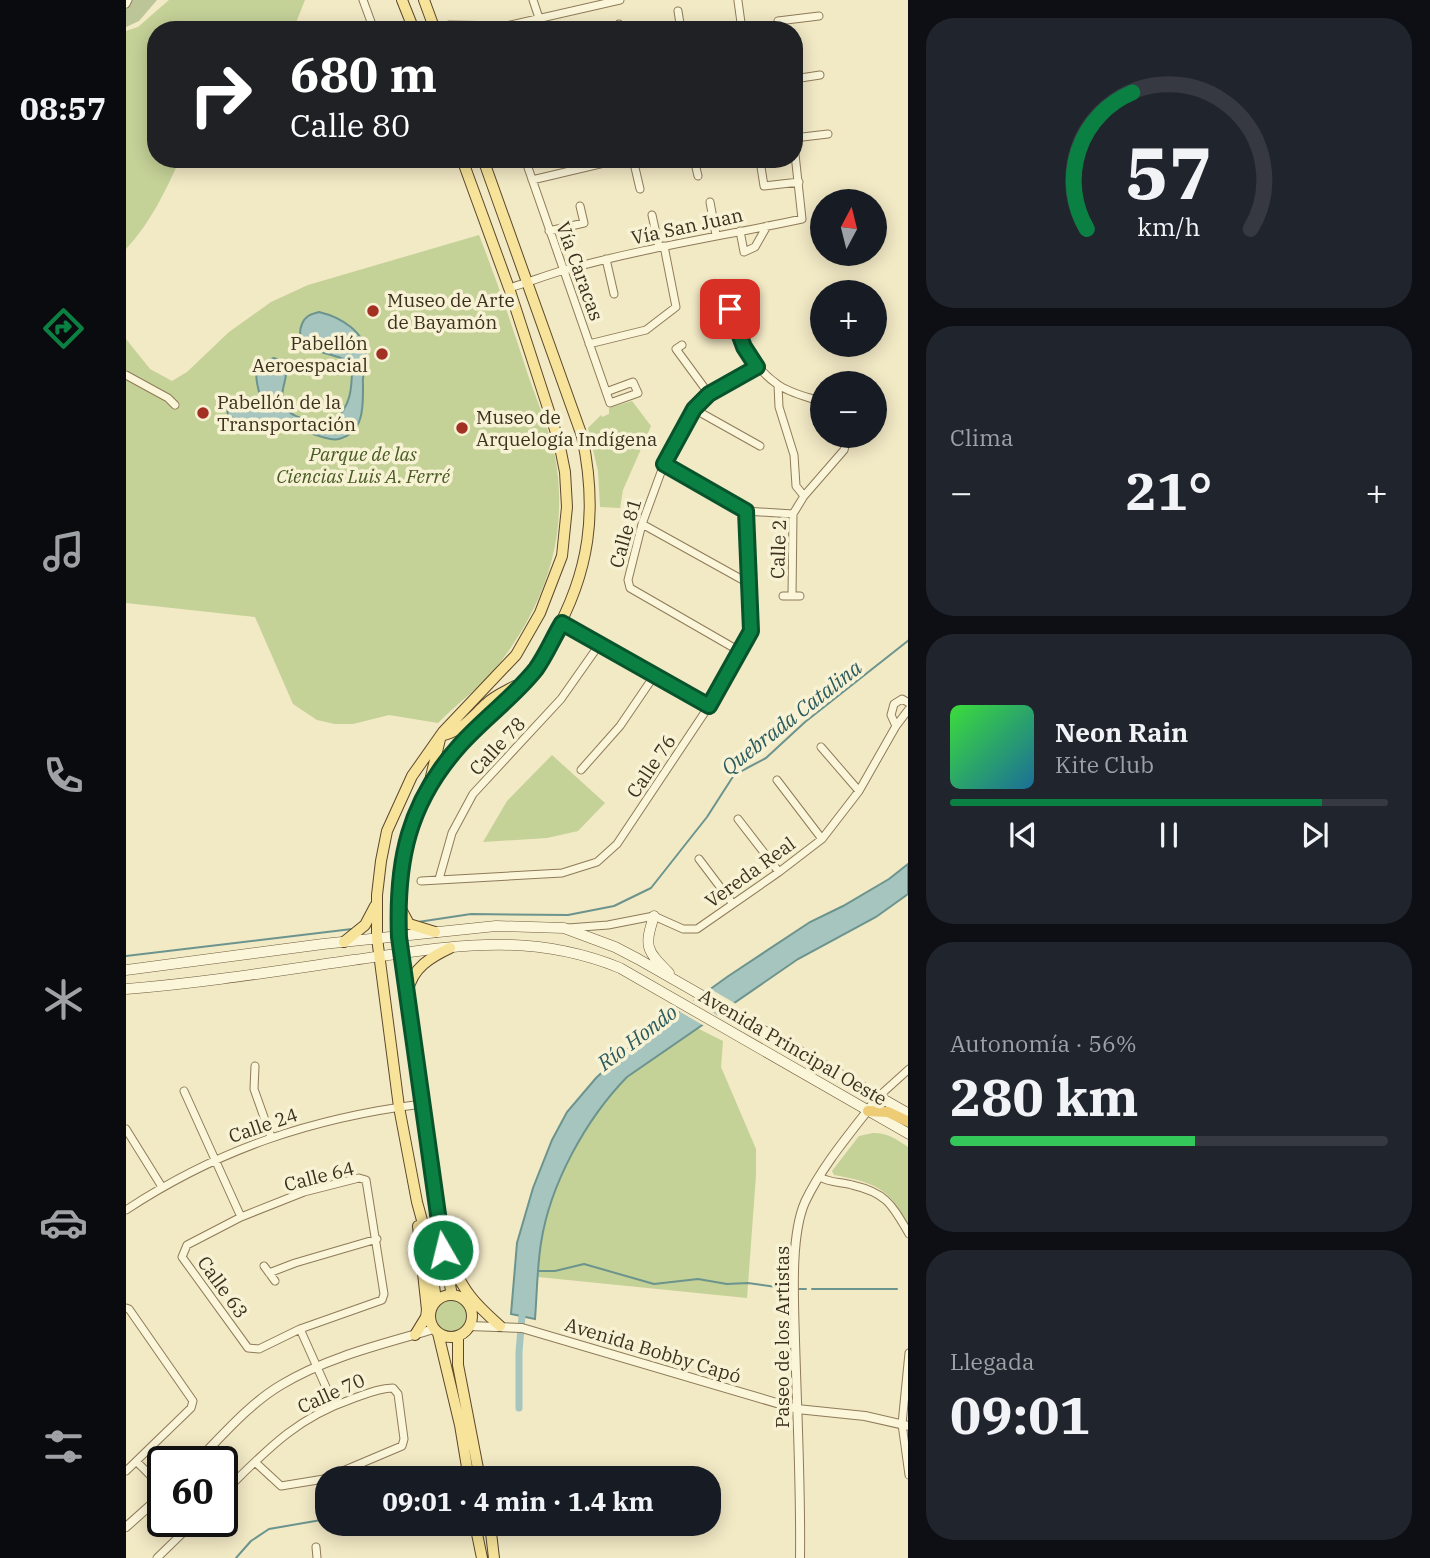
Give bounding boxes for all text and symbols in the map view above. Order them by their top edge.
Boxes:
text: 680 m [290,42,437,105]
icon: right [175,49,266,140]
text: 08:57 [20,87,106,129]
text: Calle 80 [290,104,410,146]
text: 57 [1125,124,1213,219]
north arrow [810,189,887,266]
map controls [810,189,887,448]
street label: Vía San Juan [629,202,745,250]
text: km/h [1137,210,1201,243]
street label: Vía Caracas [551,218,609,324]
pin [700,279,760,339]
button: + [810,280,887,357]
place label: Museo de Arte de Bayamón [387,288,515,334]
icon: arrive [711,290,749,328]
marker: Museo de Arte de Bayamón [365,303,381,319]
icon: directions [39,304,88,353]
place label: Pabellón Aeroespacial [252,331,368,377]
marker: Pabellón Aeroespacial [374,346,390,362]
button: − [810,371,887,448]
place label: Pabellón de la Transportación [217,390,356,436]
marker: Pabellón de la Transportación [195,405,211,421]
place label: Museo de Arquelogía Indígena [476,405,657,451]
marker: Museo de Arquelogía Indígena [454,420,470,436]
text: Clima [950,422,1014,452]
park label: Parque de las Ciencias Luis A. Ferré [276,442,450,488]
text: 21° [1126,457,1212,524]
text: − [950,467,973,516]
text: + [1365,467,1388,516]
street label: Calle 81 [604,495,646,571]
street label: Calle 2 [765,519,791,579]
icon: music [39,527,88,576]
water label: Quebrada Catalina [715,653,868,781]
street label: Calle 78 [464,712,530,780]
text: Neon Rain [1055,715,1188,749]
street label: Calle 76 [621,730,681,802]
text: Kite Club [1055,749,1154,779]
icon: phone [39,751,88,800]
icon: previous [1004,816,1042,854]
icon: pause [1150,816,1188,854]
icon: next [1296,816,1334,854]
street label: Vereda Real [700,831,800,913]
icon: climate [39,975,88,1024]
street label: Avenida Principal Oeste [695,983,891,1111]
water label: Río Hondo [590,998,683,1077]
text: Autonomía · 56% [950,1028,1137,1058]
text: 280 km [950,1063,1139,1130]
street label: Calle 24 [225,1102,301,1148]
street label: Calle 64 [281,1156,357,1196]
icon: car [39,1198,88,1247]
position arrow [406,1213,480,1287]
street label: Paseo de los Artistas [770,1246,794,1428]
street label: Calle 63 [192,1251,254,1323]
street label: Avenida Bobby Capó [562,1312,744,1388]
text: Llegada [950,1346,1034,1376]
street label: Calle 70 [294,1368,368,1418]
text: 09:01 [950,1381,1091,1448]
icon: filters [39,1422,88,1471]
speed limit sign: 60 [147,1446,238,1537]
text: 09:01 · 4 min · 1.4 km [382,1484,654,1518]

